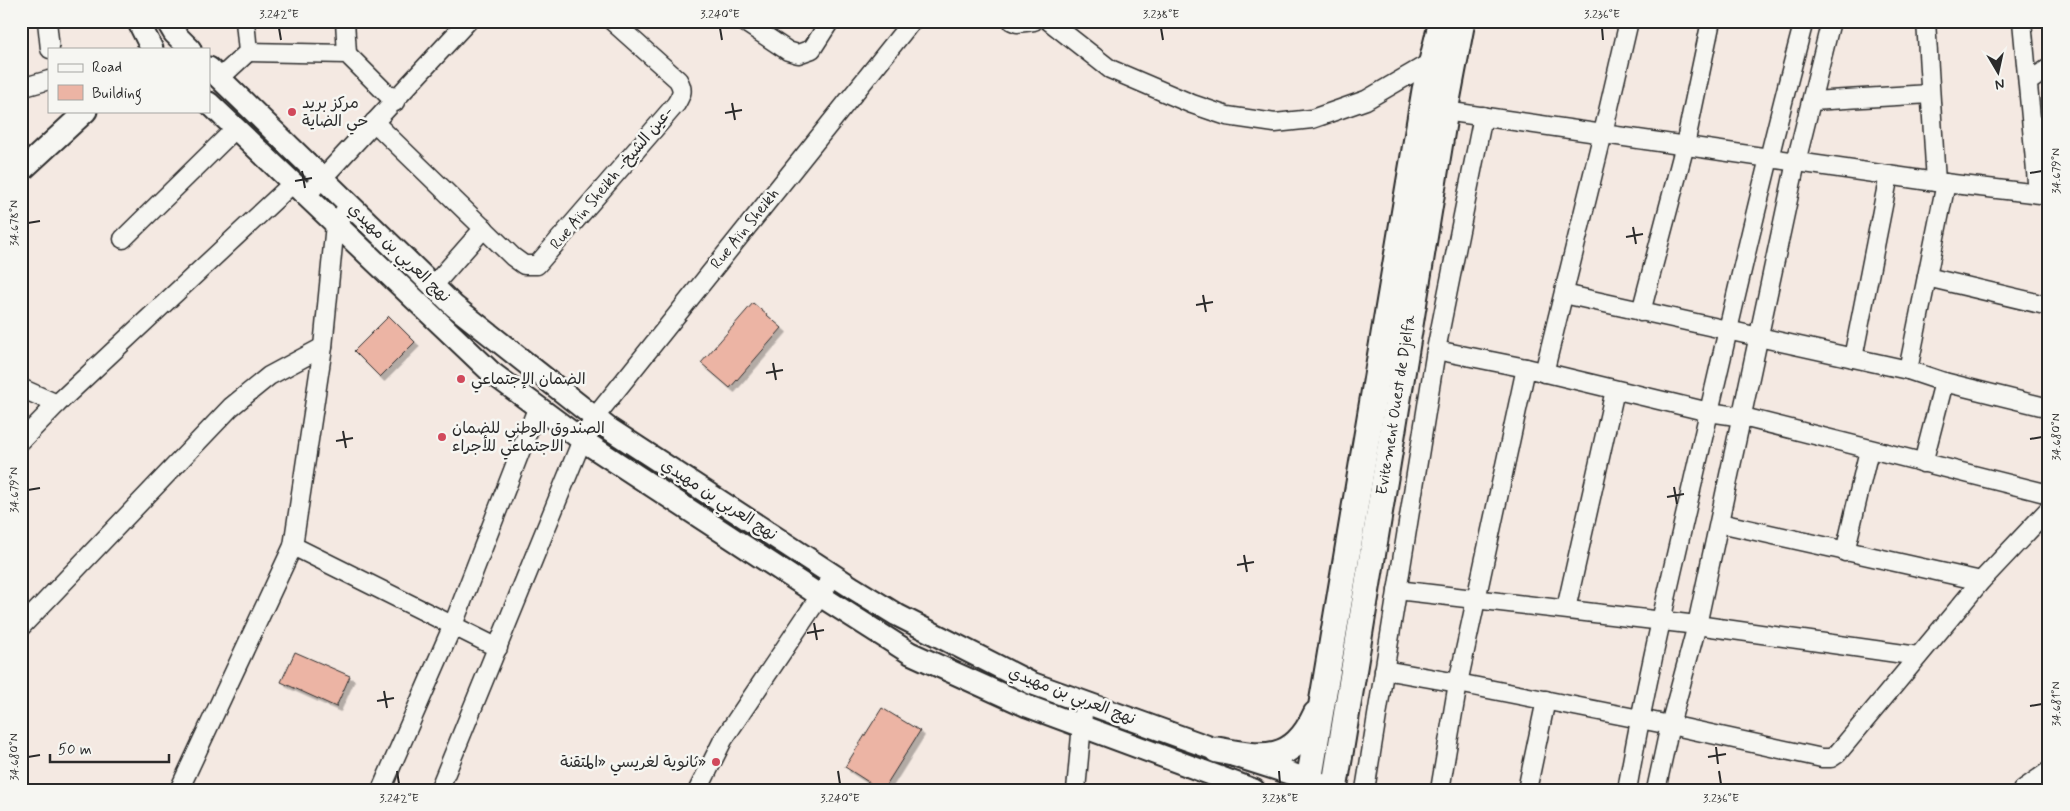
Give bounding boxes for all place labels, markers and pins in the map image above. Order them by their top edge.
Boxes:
place label: مركز بريد حي الضاية [302,93,368,135]
marker: مركز بريد حي الضاية [286,106,298,118]
place label: الضمان الإجتماعي [471,369,586,393]
marker: الضمان الإجتماعي [455,373,467,385]
place label: الصندوق الوطني للضمان الاجتماعي للأجراء [452,418,605,460]
marker: الصندوق الوطني للضمان الاجتماعي للأجراء [436,431,448,443]
place label: ثانوية لغريسي «المتقنة» [560,752,706,776]
marker: ثانوية لغريسي «المتقنة» [710,756,722,768]

